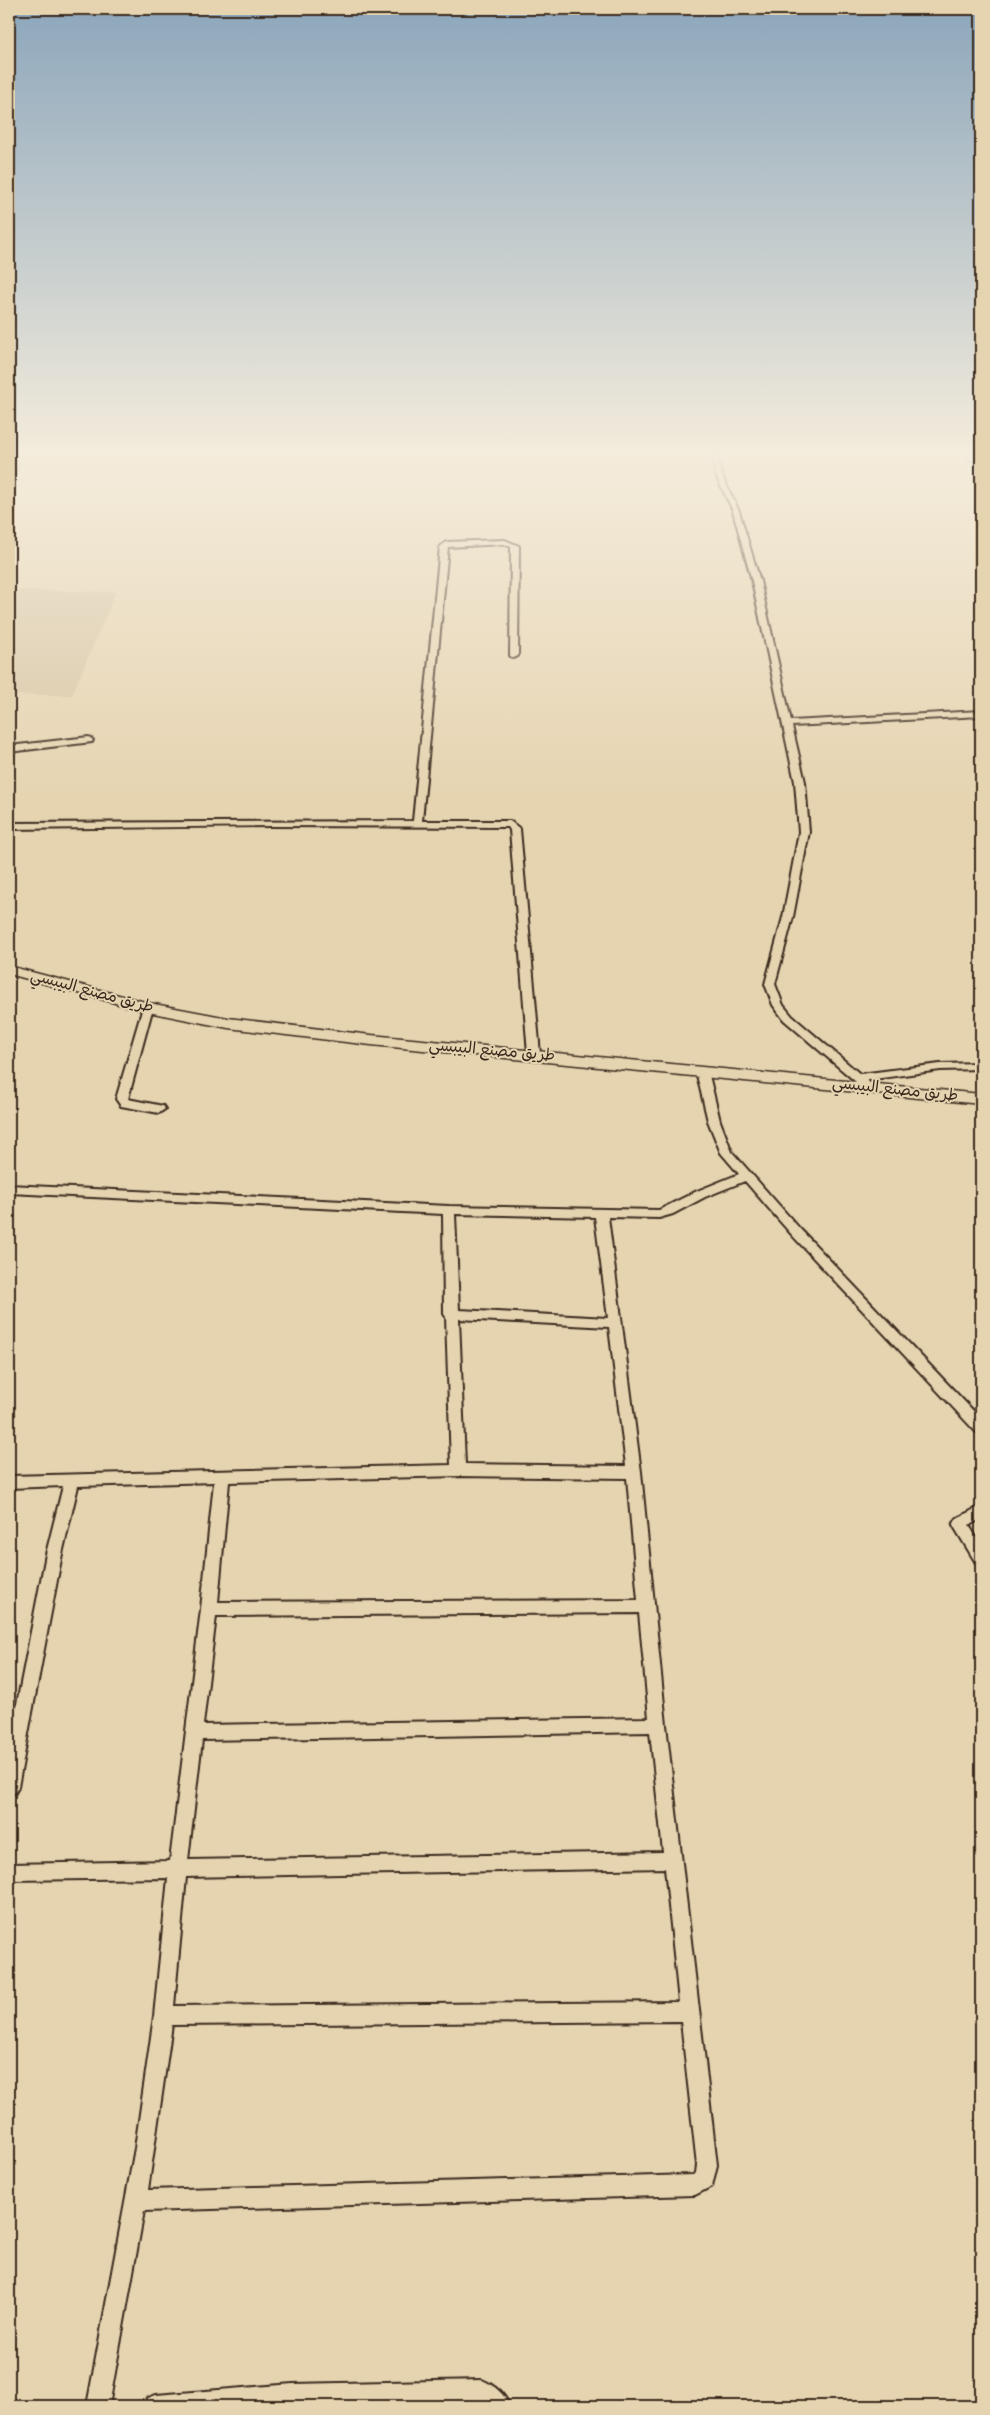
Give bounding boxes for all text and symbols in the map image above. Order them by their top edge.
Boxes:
street label: طريق مصنع البيبسي [27,964,156,1021]
street label: طريق مصنع البيبسي [428,1034,556,1069]
street label: طريق مصنع البيبسي [831,1071,959,1110]

